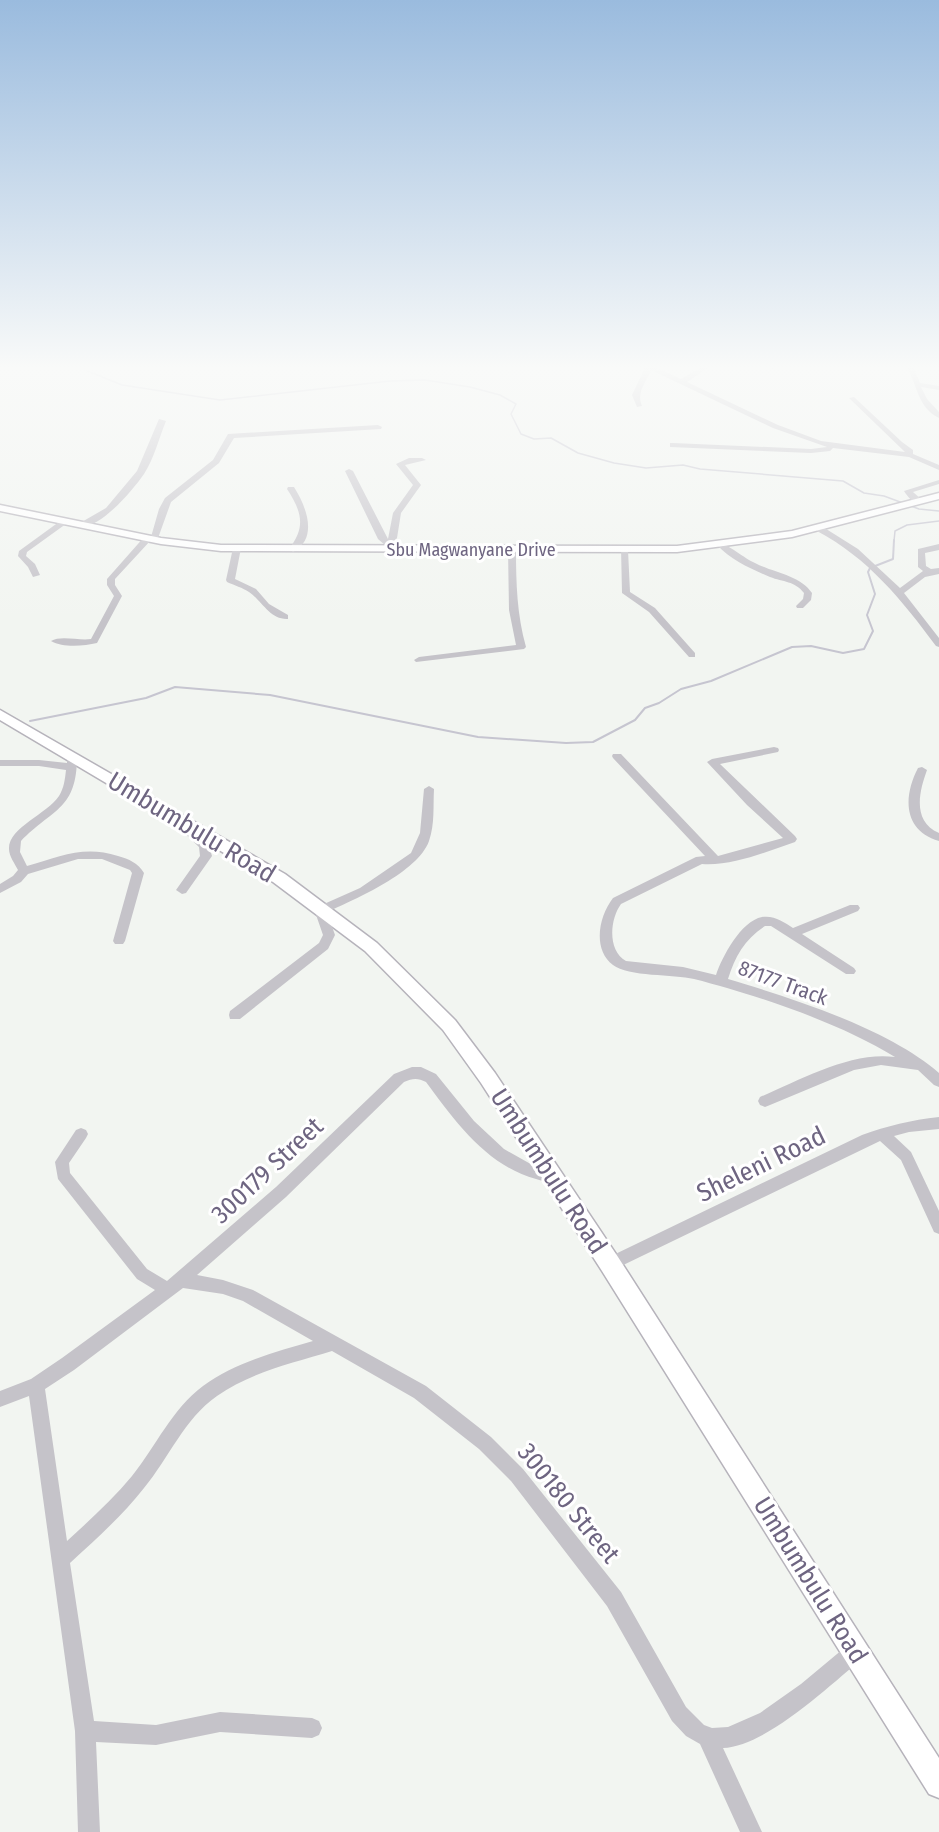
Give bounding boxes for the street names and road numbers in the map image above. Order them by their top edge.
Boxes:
street label: Sbu Magwanyane Drive [386,539,556,561]
street label: Umbumbulu Road [102,765,281,890]
street label: 87177 Track [735,955,832,1011]
street label: Umbumbulu Road [484,1083,613,1260]
street label: 300179 Street [205,1111,330,1230]
street label: Sheleni Road [692,1120,831,1209]
street label: 300180 Street [511,1437,627,1570]
street label: Umbumbulu Road [747,1491,874,1669]

